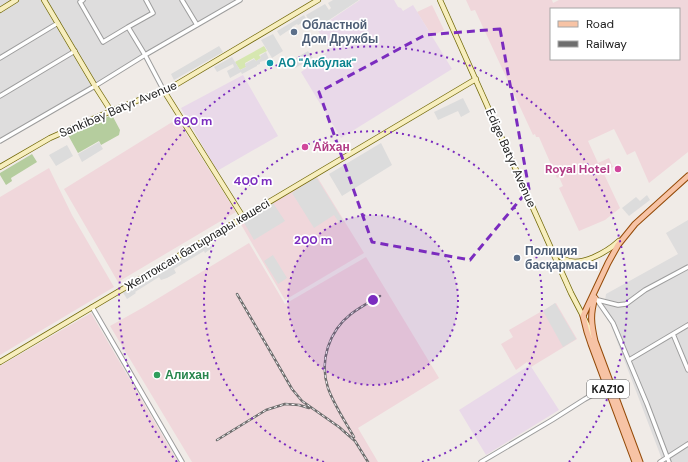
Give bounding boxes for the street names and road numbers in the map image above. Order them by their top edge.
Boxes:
street label: Sankibay Batyr Avenue [57,77,179,141]
street label: Edige Batyr Avenue [482,106,540,210]
street label: Желтоксан батырлары көшесі [121,195,273,295]
road number: KAZ10 [587,380,629,398]

